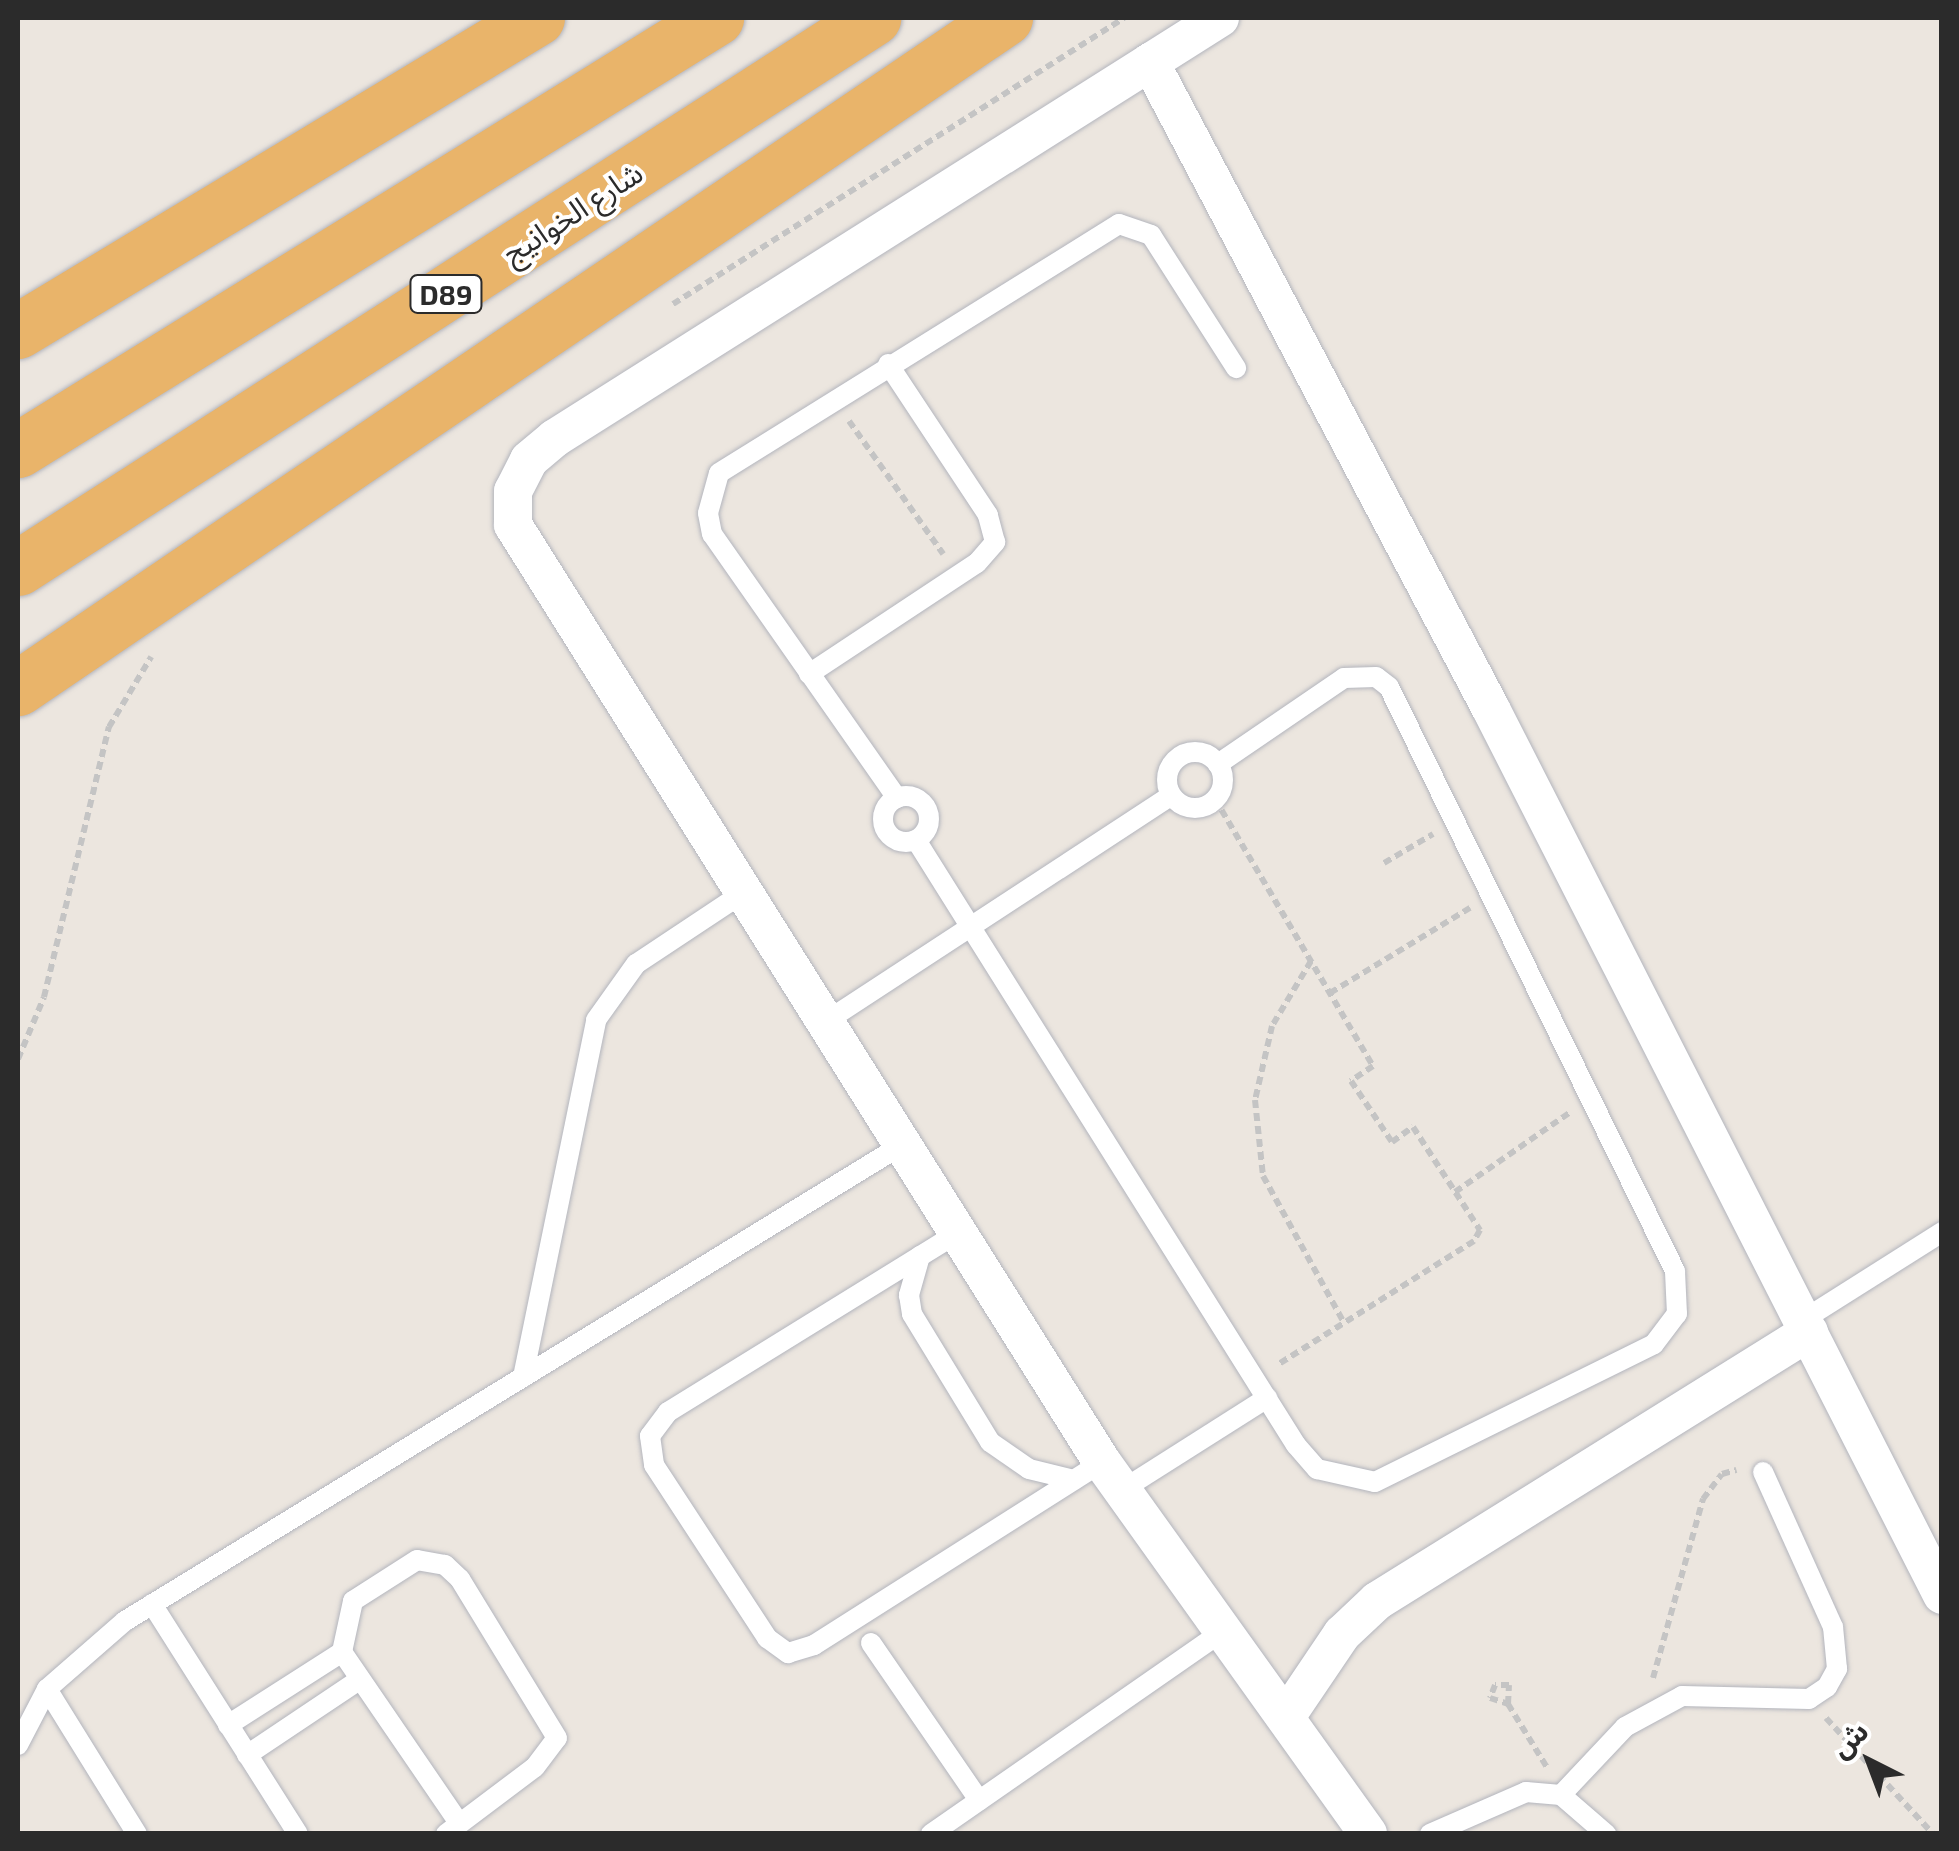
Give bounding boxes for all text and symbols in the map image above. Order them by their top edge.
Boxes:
street label: شارع الخوانيج [495,154,649,270]
road number: D89 [408,271,484,317]
north arrow [1819,1711,1919,1811]
text: ش [1823,1713,1875,1764]

